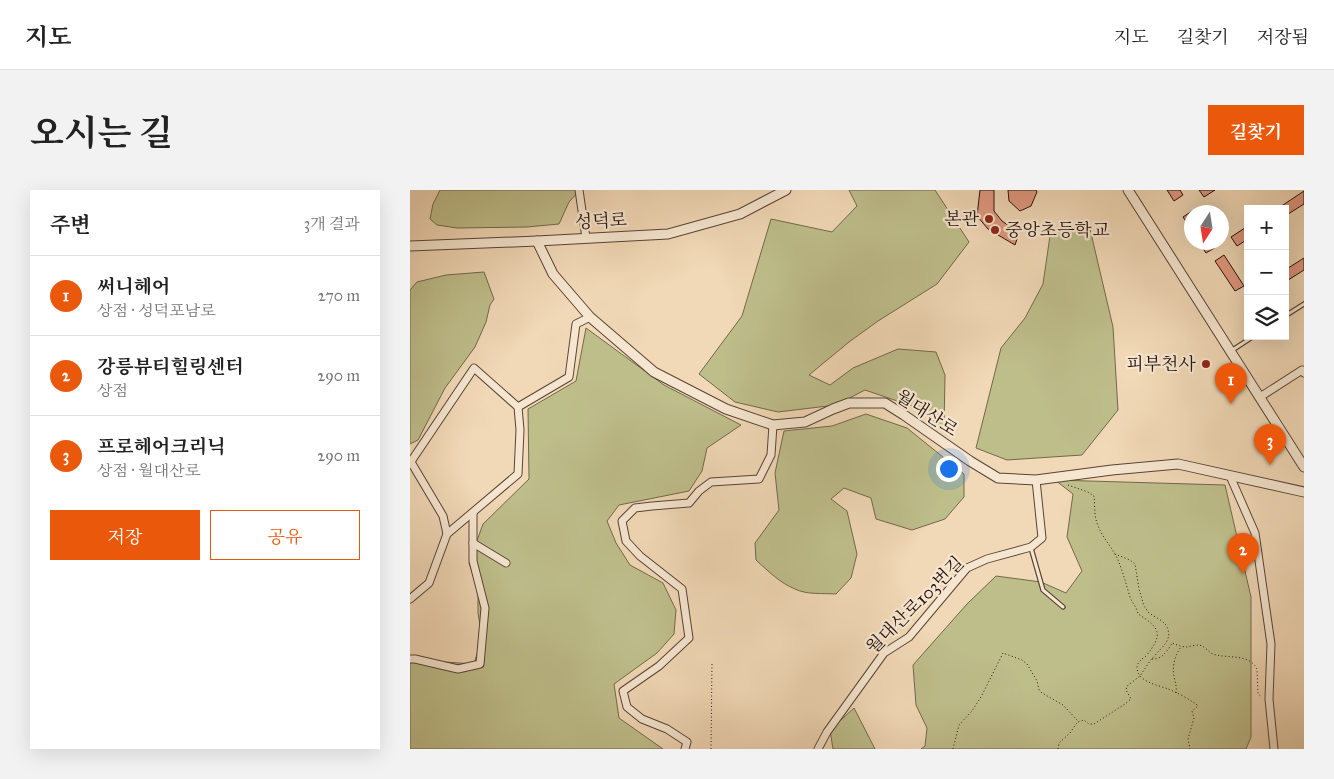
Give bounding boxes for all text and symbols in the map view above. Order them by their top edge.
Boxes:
text: 지도 [25,22,71,52]
text: 지도 [1114,26,1149,48]
text: 길찾기 [1177,26,1229,48]
text: 저장됨 [1257,26,1309,48]
button: 길찾기 [1208,105,1304,155]
text: 오시는 길 [30,112,173,155]
north arrow [1184,205,1229,250]
map controls [1244,205,1289,340]
button: + [1244,205,1289,250]
place label: 본관 [944,208,980,230]
street label: 성덕로 [574,209,628,233]
text: 주변 [50,212,91,238]
marker: 본관 [983,213,995,225]
text: 3개 결과 [304,214,360,233]
place label: 중앙초등학교 [1005,219,1110,241]
marker: 중앙초등학교 [989,224,1001,236]
button: − [1244,250,1289,295]
text: 써니헤어 [97,275,170,298]
text: 1 [63,286,69,305]
text: 270 m [318,286,360,305]
button: layers [1244,295,1289,340]
text: 상점 · 성덕포남로 [97,301,216,320]
place label: 피부천사 [1126,353,1197,375]
text: 강릉뷰티힐링센터 [97,355,244,378]
marker: 피부천사 [1200,358,1212,370]
pin: 1 [1215,363,1247,404]
text: 2 [62,366,70,385]
text: 290 m [317,366,360,385]
text: 상점 [97,381,128,400]
street label: 월대산로 [892,385,962,441]
pin: 3 [1254,424,1286,465]
text: 프로헤어크리닉 [97,435,225,458]
text: 3 [63,446,69,465]
text: 290 m [317,446,360,465]
your location [936,456,962,482]
text: 상점 · 월대산로 [97,461,200,480]
button: 저장 [50,510,200,560]
button: 공유 [210,510,360,560]
pin: 2 [1227,533,1259,574]
street label: 월대산로103번길 [862,552,968,658]

